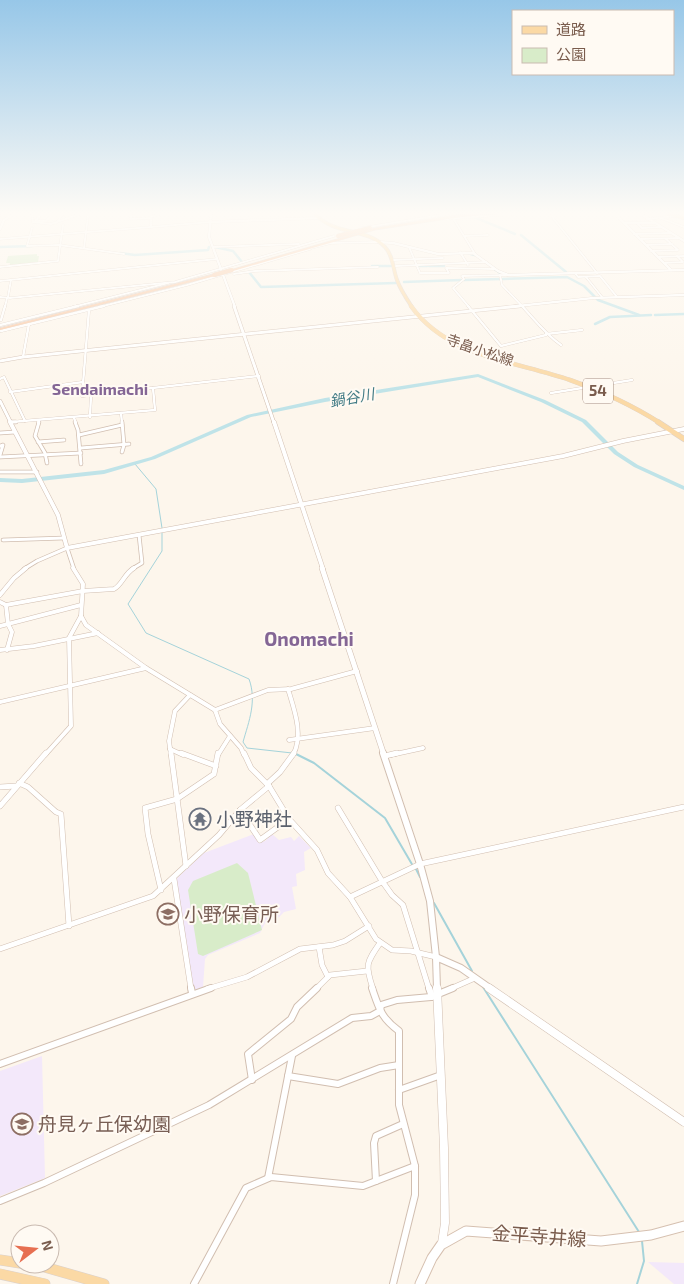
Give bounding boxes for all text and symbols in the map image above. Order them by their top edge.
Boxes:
legend [512,10,674,75]
text: 道路 [556,20,586,38]
text: 公園 [556,45,586,63]
street label: 寺畠小松線 [444,330,516,369]
road number: 54 [583,378,613,404]
district label: Sendaimachi [52,379,148,398]
water label: 鍋谷川 [328,384,378,410]
district label: Onomachi [264,627,354,650]
temple icon: 小野神社 [188,807,212,831]
place label: 小野神社 [216,807,292,830]
school or university icon: 小野保育所 [156,902,180,926]
place label: 小野保育所 [184,902,279,925]
school or university icon: 舟見ヶ丘保幼園 [10,1112,34,1136]
place label: 舟見ヶ丘保幼園 [38,1112,171,1135]
street label: 金平寺井線 [491,1221,587,1250]
north arrow [10,1224,60,1274]
text: N [38,1238,58,1252]

